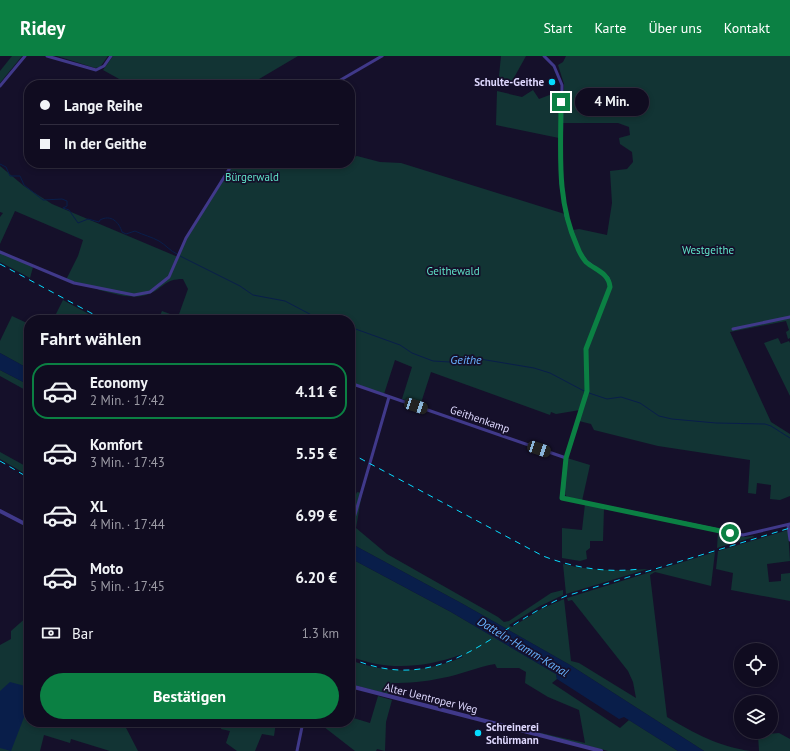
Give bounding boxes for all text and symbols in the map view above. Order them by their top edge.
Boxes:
text: Ridey [20,16,65,40]
text: Start [543,19,572,37]
text: Karte [594,19,626,37]
text: Über uns [648,19,702,37]
text: Kontakt [724,19,770,37]
place label: Schulte-Geithe [474,75,544,89]
marker: Schulte-Geithe [547,77,557,87]
callout: 4 Min. [575,88,649,116]
route end [552,93,570,111]
text: 4 Min. [595,93,629,110]
text: Lange Reihe [64,96,143,115]
text: In der Geithe [64,134,147,153]
park label: Bürgerwald [225,170,279,184]
park label: Westgeithe [682,243,735,257]
park label: Geithewald [426,264,480,278]
text: Fahrt wählen [40,327,141,350]
water label: Geithe [450,352,482,367]
icon: car [42,373,78,409]
text: Economy [90,373,148,392]
text: 4.11 € [295,382,337,401]
text: 2 Min. · 17:42 [90,392,165,409]
car [403,397,429,415]
street label: Geithenkamp [448,402,512,436]
icon: car [42,435,78,471]
text: Komfort [90,435,142,454]
car [526,439,552,459]
text: 5.55 € [295,444,337,463]
text: 3 Min. · 17:43 [90,454,165,471]
icon: car [42,497,78,533]
text: XL [90,497,107,516]
text: 6.99 € [295,506,337,525]
text: 4 Min. · 17:44 [90,516,165,533]
route start [721,524,739,542]
icon: car [42,559,78,595]
text: Moto [90,559,123,578]
text: 6.20 € [295,568,337,587]
text: 5 Min. · 17:45 [90,578,165,595]
water label: Datteln-Hamm-Kanal [475,613,572,680]
icon: cash [40,622,62,644]
text: Bar [72,624,93,643]
text: 1.3 km [302,625,339,642]
map controls [734,643,778,739]
button: locate [734,643,778,687]
button: Bestätigen [40,673,339,719]
street label: Alter Uentroper Weg [383,680,479,716]
button: layers [734,695,778,739]
place label: Schreinerei Schürmann [486,720,539,747]
marker: Schreinerei Schürmann [473,728,483,738]

